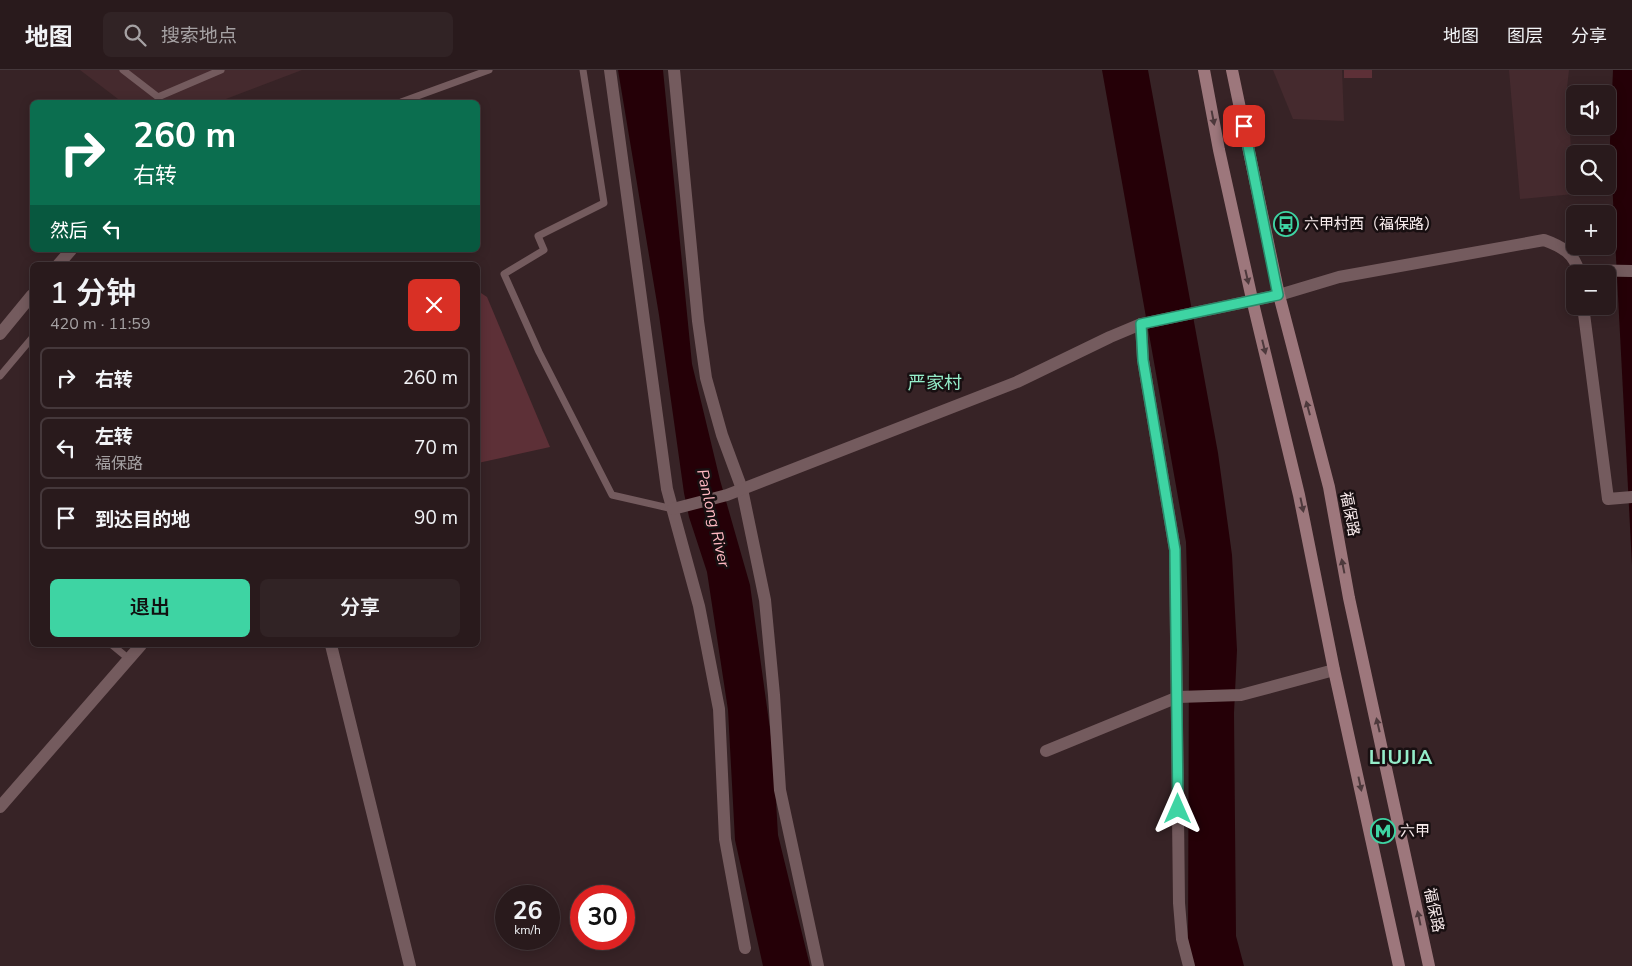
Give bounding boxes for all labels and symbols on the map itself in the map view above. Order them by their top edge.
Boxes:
pin [1223,105,1265,147]
one-way arrow [1209,110,1217,126]
bus stop icon: 六甲村西（福保路） [1273,211,1299,237]
place label: 六甲村西（福保路） [1304,214,1439,234]
one-way arrow [1243,269,1251,284]
one-way arrow [1260,339,1268,354]
district label: 严家村 [908,371,962,395]
one-way arrow [1304,400,1312,415]
water label: Panlong River [691,467,735,571]
street label: 福保路 [1336,490,1364,538]
one-way arrow [1298,497,1306,513]
one-way arrow [1339,558,1347,574]
one-way arrow [1374,718,1382,733]
district label: LIUJIA [1369,744,1433,771]
one-way arrow [1356,776,1364,791]
position arrow [1151,782,1203,834]
metro station icon: 六甲 [1370,818,1396,844]
place label: 六甲 [1400,821,1430,841]
speed limit sign: 30 [570,885,635,950]
street label: 福保路 [1420,886,1448,934]
one-way arrow [1415,911,1423,926]

